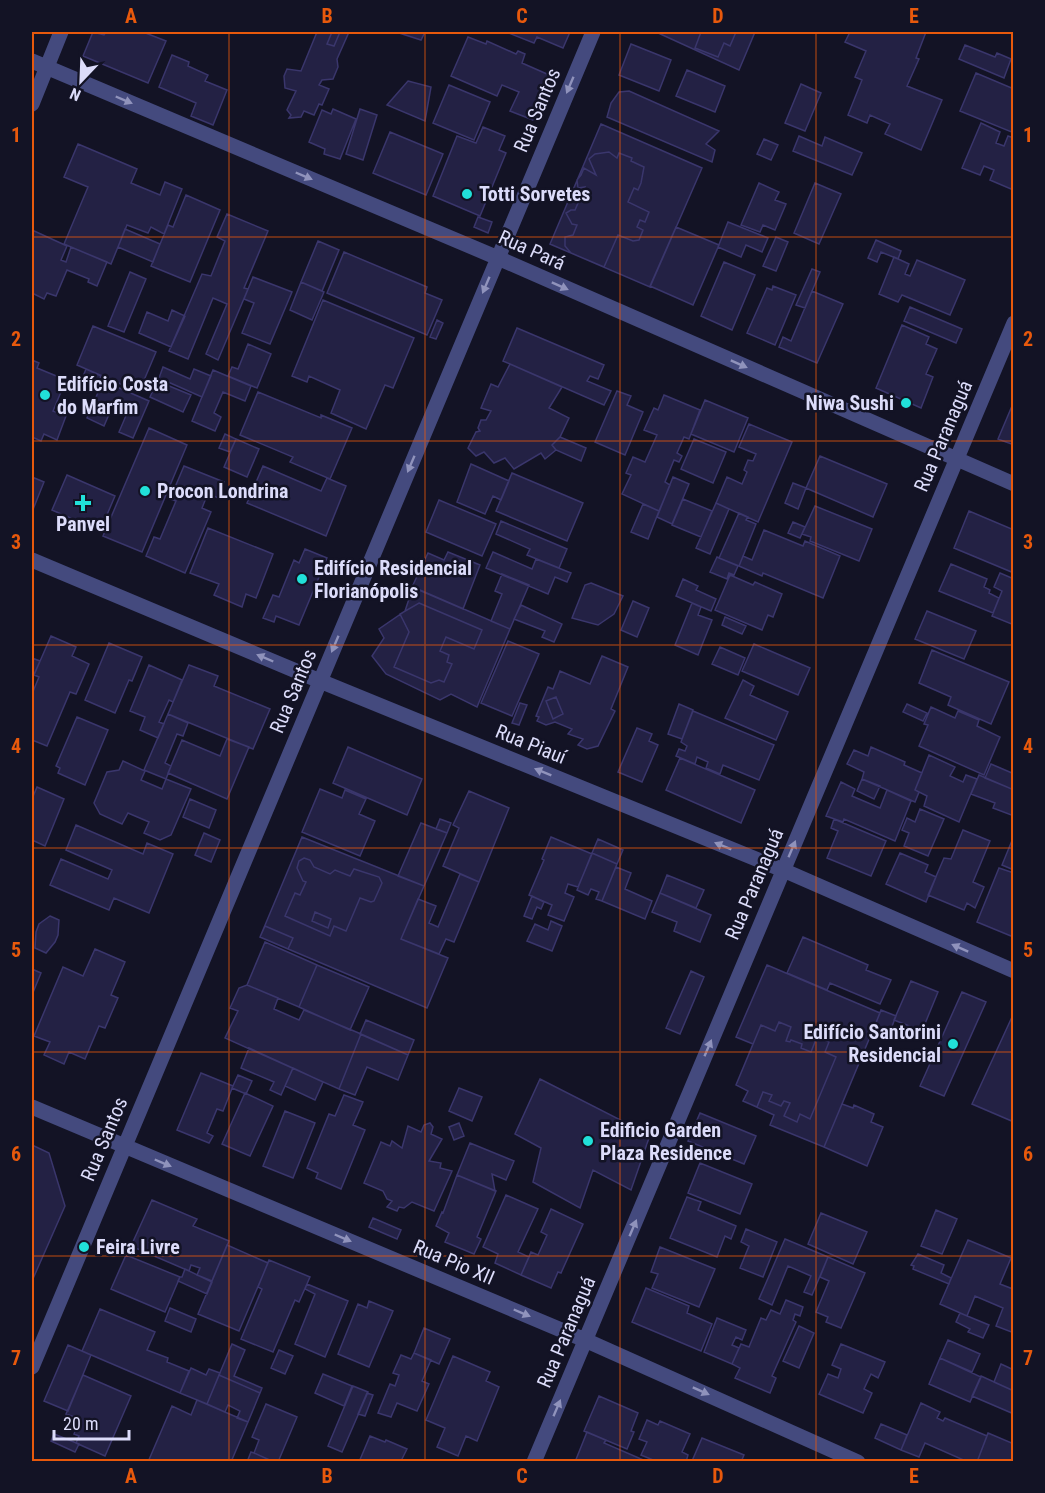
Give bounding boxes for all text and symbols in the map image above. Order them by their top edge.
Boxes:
text: A [125,4,137,28]
text: B [321,4,333,28]
text: C [516,4,528,28]
text: D [712,4,724,28]
text: E [909,4,919,28]
north arrow [51,51,111,111]
street label: Rua Santos [509,64,565,156]
one-way arrow [565,77,575,95]
text: N [67,84,84,105]
one-way arrow [115,96,133,105]
text: 1 [11,123,21,147]
text: 1 [1023,123,1033,147]
one-way arrow [295,171,313,181]
place label: Totti Sorvetes [479,182,590,206]
marker: Totti Sorvetes [460,187,474,201]
street label: Rua Pará [495,225,569,275]
one-way arrow [481,276,491,294]
one-way arrow [552,281,569,290]
text: 2 [11,327,21,351]
text: 2 [1023,327,1033,351]
one-way arrow [730,360,748,369]
place label: Edifício Costa do Marfim [57,372,168,419]
street label: Rua Paranaguá [909,377,977,495]
marker: Edifício Costa do Marfim [38,388,52,402]
place label: Niwa Sushi [805,391,894,415]
marker: Niwa Sushi [899,396,913,410]
one-way arrow [406,456,416,474]
place label: Procon Londrina [157,479,288,503]
marker: Procon Londrina [138,484,152,498]
marker: Panvel [76,496,90,510]
place label: Panvel [56,512,110,536]
text: 3 [11,530,21,554]
text: 3 [1023,530,1033,554]
place label: Edifício Residencial Florianópolis [314,556,472,603]
marker: Edifício Residencial Florianópolis [295,572,309,586]
one-way arrow [330,635,339,653]
street label: Rua Santos [265,645,321,737]
one-way arrow [256,653,274,662]
street label: Rua Piauí [492,719,571,769]
text: 4 [11,734,21,758]
text: 4 [1023,734,1033,758]
one-way arrow [533,767,551,777]
street label: Rua Paranaguá [720,825,788,943]
one-way arrow [714,840,732,850]
one-way arrow [788,840,797,858]
text: 5 [11,938,21,962]
text: 5 [1023,938,1033,962]
one-way arrow [951,942,969,952]
place label: Edifício Santorini Residencial [803,1020,941,1067]
marker: Edifício Santorini Residencial [946,1037,960,1051]
one-way arrow [704,1039,713,1057]
street label: Rua Santos [76,1093,132,1185]
place label: Edificio Garden Plaza Residence [600,1118,732,1165]
marker: Edificio Garden Plaza Residence [581,1134,595,1148]
text: 6 [11,1142,21,1166]
text: 6 [1023,1142,1033,1166]
one-way arrow [154,1158,172,1168]
one-way arrow [629,1219,638,1237]
one-way arrow [334,1233,352,1243]
street label: Rua Pio XII [410,1234,498,1290]
place label: Feira Livre [96,1235,180,1259]
marker: Feira Livre [77,1240,91,1254]
street label: Rua Paranaguá [532,1273,600,1391]
one-way arrow [514,1308,532,1318]
text: 7 [11,1346,21,1370]
text: 7 [1023,1346,1033,1370]
one-way arrow [693,1387,710,1396]
one-way arrow [552,1398,562,1416]
scale bar [54,1403,129,1441]
text: 20 m [63,1413,98,1434]
text: A [125,1464,137,1488]
text: B [321,1464,333,1488]
text: C [516,1464,528,1488]
text: D [712,1464,724,1488]
text: E [909,1464,919,1488]

